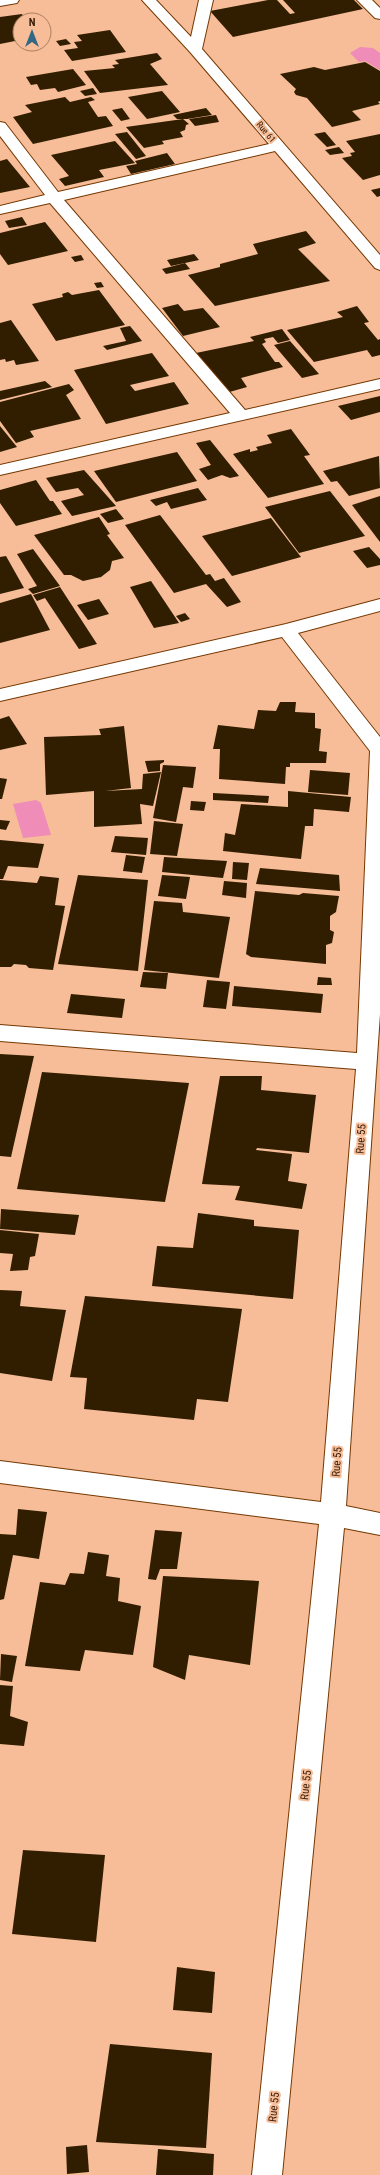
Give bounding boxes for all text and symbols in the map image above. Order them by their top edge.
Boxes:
north arrow [12,12,52,52]
text: N [29,16,36,29]
street label: Rue 61 [254,119,278,145]
street label: Rue 55 [353,1124,369,1154]
street label: Rue 55 [329,1447,345,1477]
street label: Rue 55 [298,1770,314,1800]
street label: Rue 55 [266,2092,282,2122]

